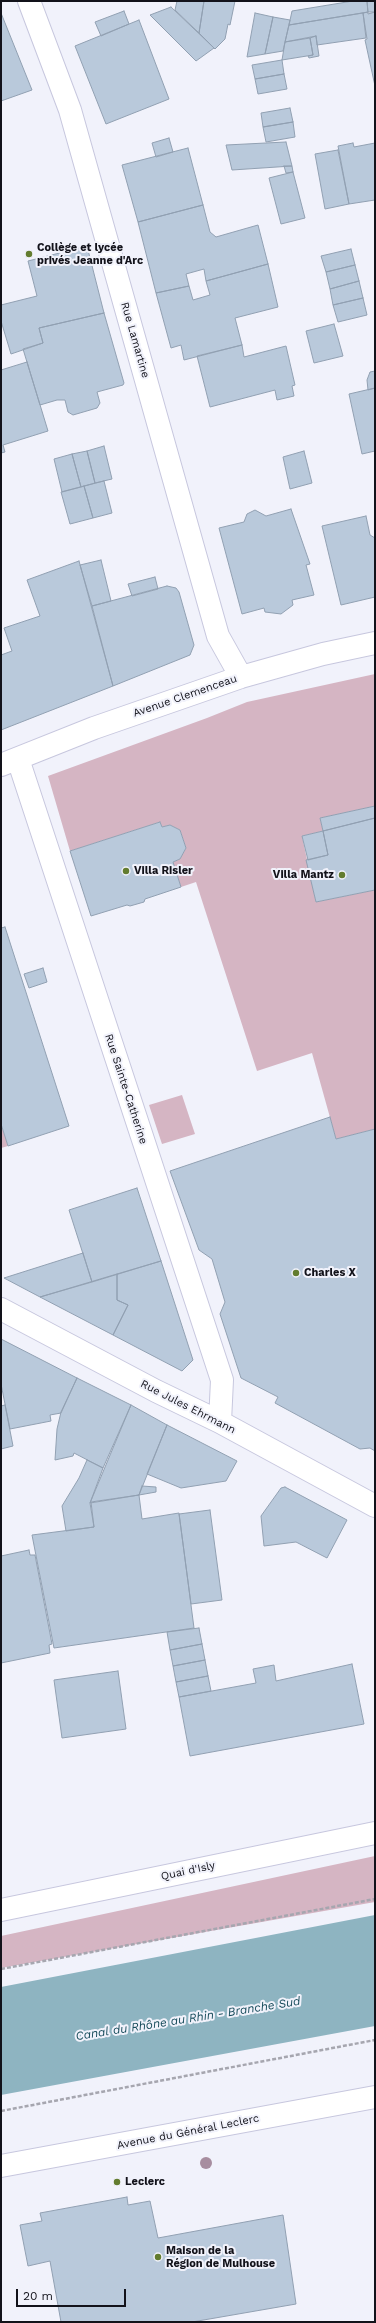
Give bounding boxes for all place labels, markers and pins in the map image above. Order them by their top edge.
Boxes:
place label: Collège et lycée privés Jeanne d'Arc [37,241,143,267]
marker: Collège et lycée privés Jeanne d'Arc [24,249,34,259]
place label: Villa Risler [134,864,193,878]
marker: Villa Risler [121,866,131,876]
place label: Villa Mantz [273,868,334,882]
marker: Villa Mantz [337,870,347,880]
place label: Charles X [304,1266,356,1280]
marker: Charles X [291,1268,301,1278]
place label: Leclerc [125,2175,165,2189]
marker: Leclerc [112,2177,122,2187]
place label: Maison de la Région de Mulhouse [166,2244,275,2270]
marker: Maison de la Région de Mulhouse [153,2252,163,2262]

